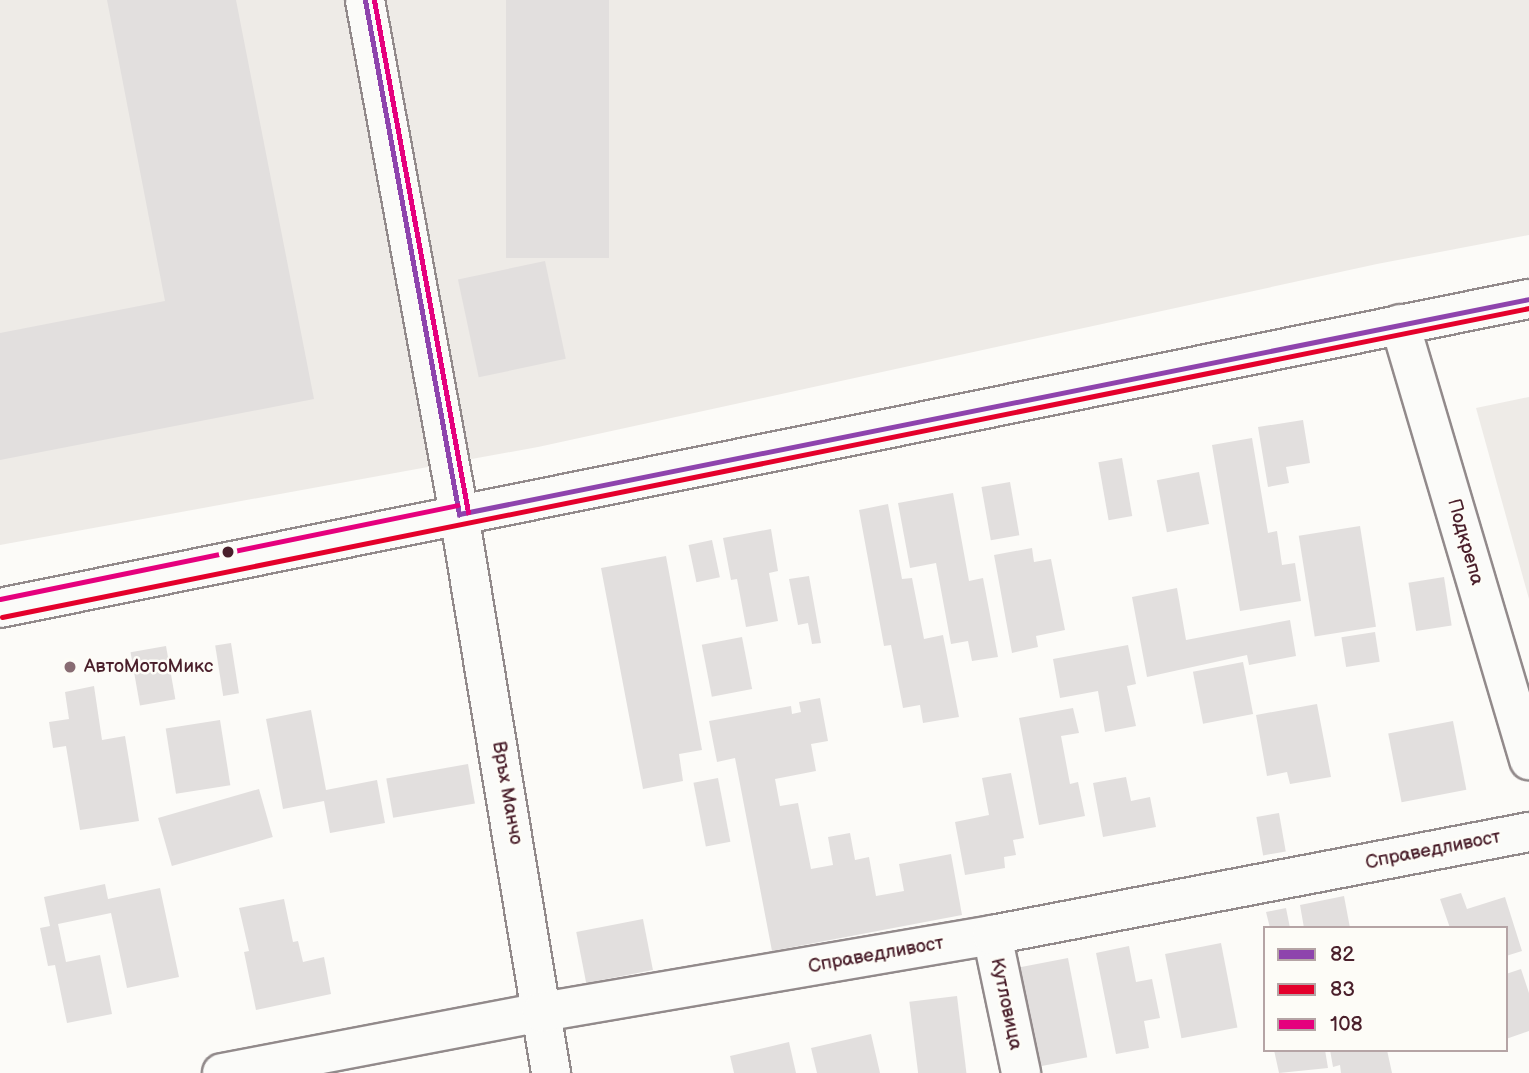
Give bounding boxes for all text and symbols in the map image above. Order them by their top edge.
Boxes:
street label: Подкрепа [1442,496,1488,588]
unlabelled marker [221,545,235,559]
place label: АвтоМотоМикс [84,656,213,678]
marker: АвтоМотоМикс [62,659,78,675]
street label: Връх Манчо [487,740,527,846]
street label: Справедливост [1363,826,1503,874]
legend [1263,926,1508,1052]
street label: Справедливост [806,932,946,978]
text: 82 [1330,942,1355,967]
street label: Кутловица [985,956,1027,1052]
text: 83 [1330,977,1355,1002]
text: 108 [1330,1012,1363,1037]

